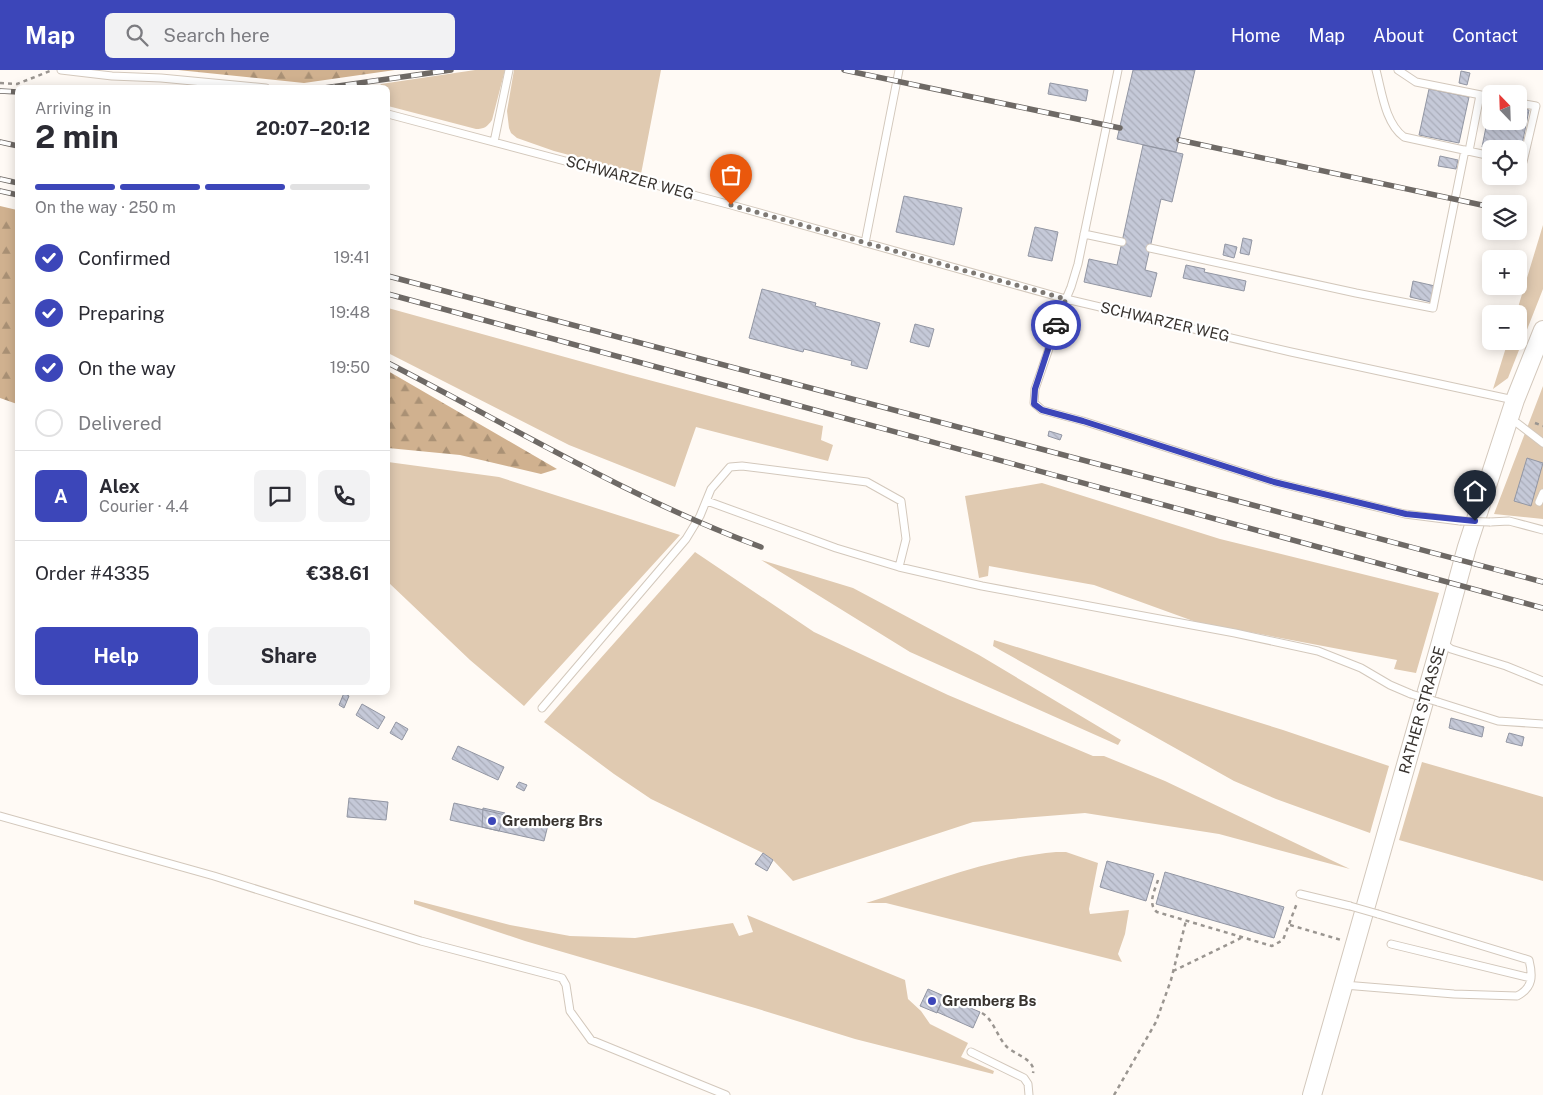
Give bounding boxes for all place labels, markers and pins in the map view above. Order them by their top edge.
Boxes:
pin [710,154,752,205]
pin [1454,470,1496,521]
place label: Gremberg Brs [502,812,603,829]
marker: Gremberg Brs [486,815,498,827]
place label: Gremberg Bs [942,992,1037,1009]
marker: Gremberg Bs [926,995,938,1007]

